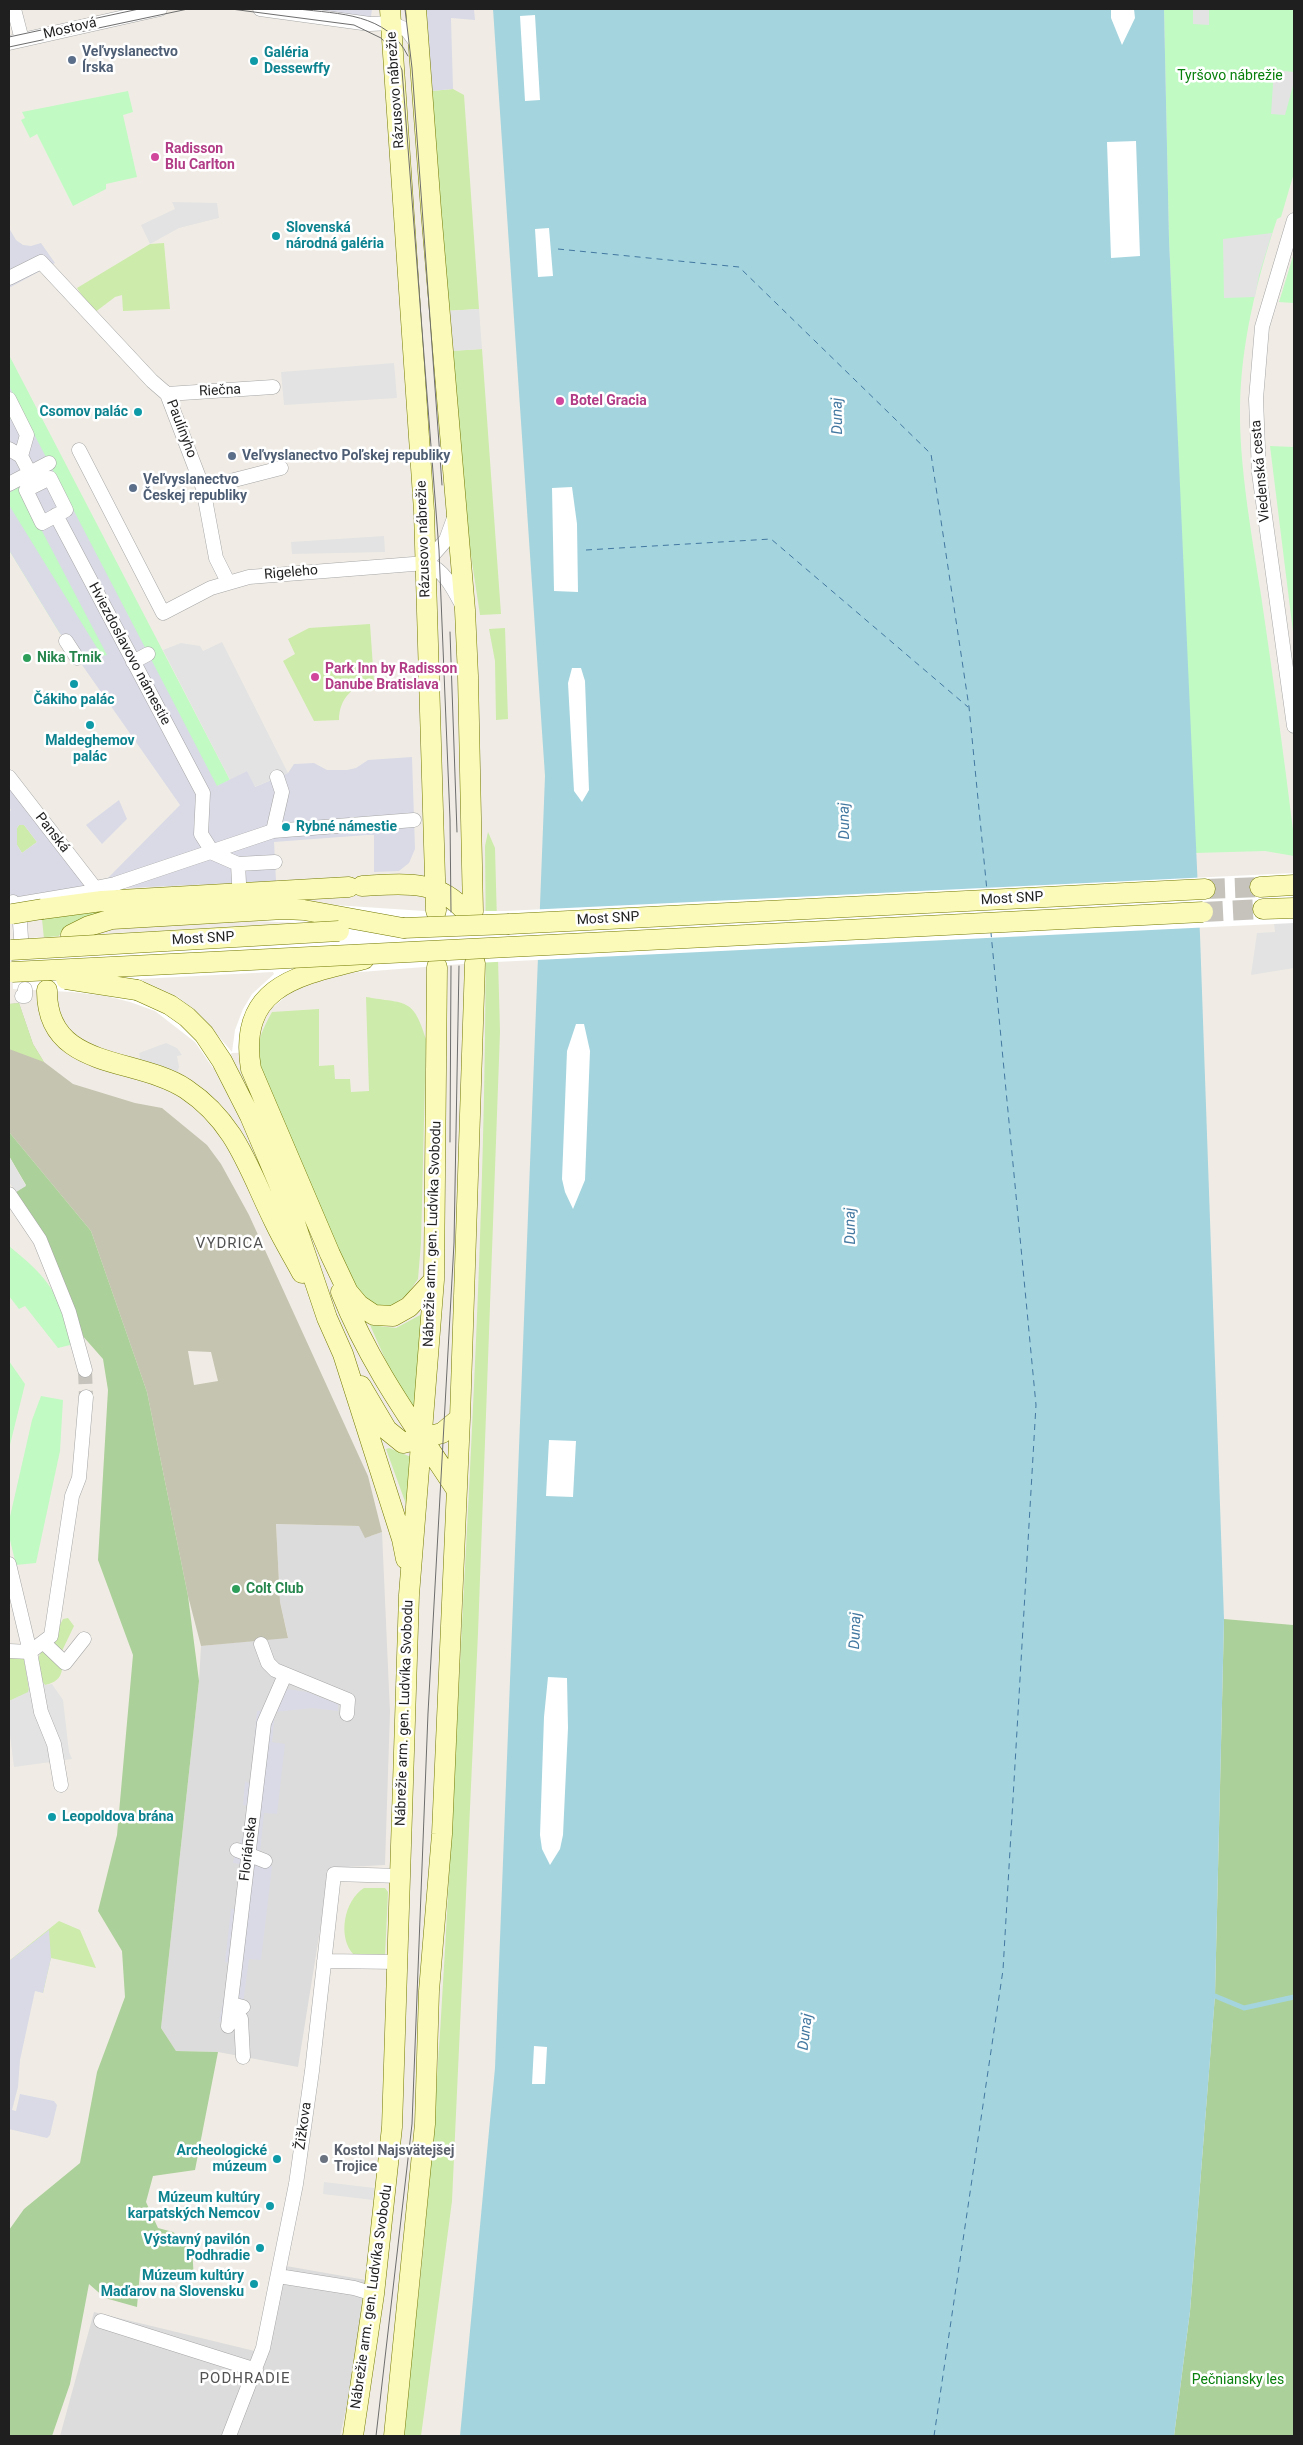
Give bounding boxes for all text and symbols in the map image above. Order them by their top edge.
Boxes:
street label: Mostová [42,15,98,43]
street label: Rázusovo nábrežie [384,31,408,149]
place label: Veľvyslanectvo Írska [82,44,178,76]
place label: Galéria Dessewffy [264,45,330,78]
marker: Veľvyslanectvo Írska [66,54,78,66]
marker: Galéria Dessewffy [248,55,260,67]
park label: Tyršovo nábrežie [1177,68,1283,84]
place label: Radisson Blu Carlton [165,141,235,174]
marker: Radisson Blu Carlton [149,151,161,163]
place label: Slovenská národná galéria [286,220,384,252]
marker: Slovenská národná galéria [270,230,282,242]
street label: Riečna [199,382,241,400]
place label: Botel Gracia [570,393,647,409]
marker: Botel Gracia [554,395,566,407]
water label: Dunaj [829,397,847,435]
street label: Paulínyho [162,398,200,460]
place label: Csomov palác [39,404,128,420]
marker: Csomov palác [132,406,144,418]
street label: Viedenská cesta [1248,419,1274,523]
place label: Veľvyslanectvo Poľskej republiky [242,448,450,464]
marker: Veľvyslanectvo Poľskej republiky [226,450,238,462]
place label: Veľvyslanectvo Českej republiky [143,472,247,504]
street label: Rázusovo nábrežie [414,480,434,598]
marker: Veľvyslanectvo Českej republiky [127,482,139,494]
street label: Rigeleho [263,562,319,584]
street label: Hviezdoslavovo námestie [84,580,174,728]
place label: Nika Trnik [37,650,101,666]
marker: Nika Trnik [21,652,33,664]
place label: Park Inn by Radisson Danube Bratislava [325,661,457,694]
marker: Park Inn by Radisson Danube Bratislava [309,671,321,683]
marker: Čákiho palác [68,678,80,690]
place label: Čákiho palác [34,692,114,708]
marker: Maldeghemov palác [84,719,96,731]
place label: Maldeghemov palác [45,733,135,766]
water label: Dunaj [836,802,854,840]
street label: Panská [31,810,73,856]
place label: Rybné námestie [296,819,397,835]
marker: Rybné námestie [280,821,292,833]
street label: Most SNP [980,889,1044,909]
street label: Most SNP [576,909,640,929]
street label: Most SNP [171,929,235,949]
street label: Nábrežie arm. gen. Ludvíka Svobodu [421,1121,445,1347]
water label: Dunaj [842,1207,860,1245]
district label: VYDRICA [195,1235,265,1253]
place label: Colt Club [246,1581,304,1597]
marker: Colt Club [230,1583,242,1595]
street label: Nábrežie arm. gen. Ludvíka Svobodu [393,1600,417,1826]
water label: Dunaj [846,1612,866,1650]
place label: Leopoldova brána [62,1809,174,1825]
marker: Leopoldova brána [46,1811,58,1823]
street label: Floriánska [237,1816,261,1882]
water label: Dunaj [795,2013,817,2051]
street label: Žižkova [292,2101,316,2151]
place label: Archeologické múzeum [176,2143,267,2176]
place label: Kostol Najsvätejšej Trojice [334,2143,454,2176]
marker: Archeologické múzeum [271,2153,283,2165]
marker: Kostol Najsvätejšej Trojice [318,2153,330,2165]
street label: Nábrežie arm. gen. Ludvíka Svobodu [348,2184,396,2410]
place label: Múzeum kultúry karpatských Nemcov [128,2190,260,2222]
marker: Múzeum kultúry karpatských Nemcov [264,2200,276,2212]
place label: Výstavný pavilón Podhradie [144,2232,250,2264]
marker: Výstavný pavilón Podhradie [254,2242,266,2254]
place label: Múzeum kultúry Maďarov na Slovensku [101,2268,244,2300]
marker: Múzeum kultúry Maďarov na Slovensku [248,2278,260,2290]
district label: PODHRADIE [198,2370,292,2388]
park label: Pečniansky les [1192,2372,1284,2388]

